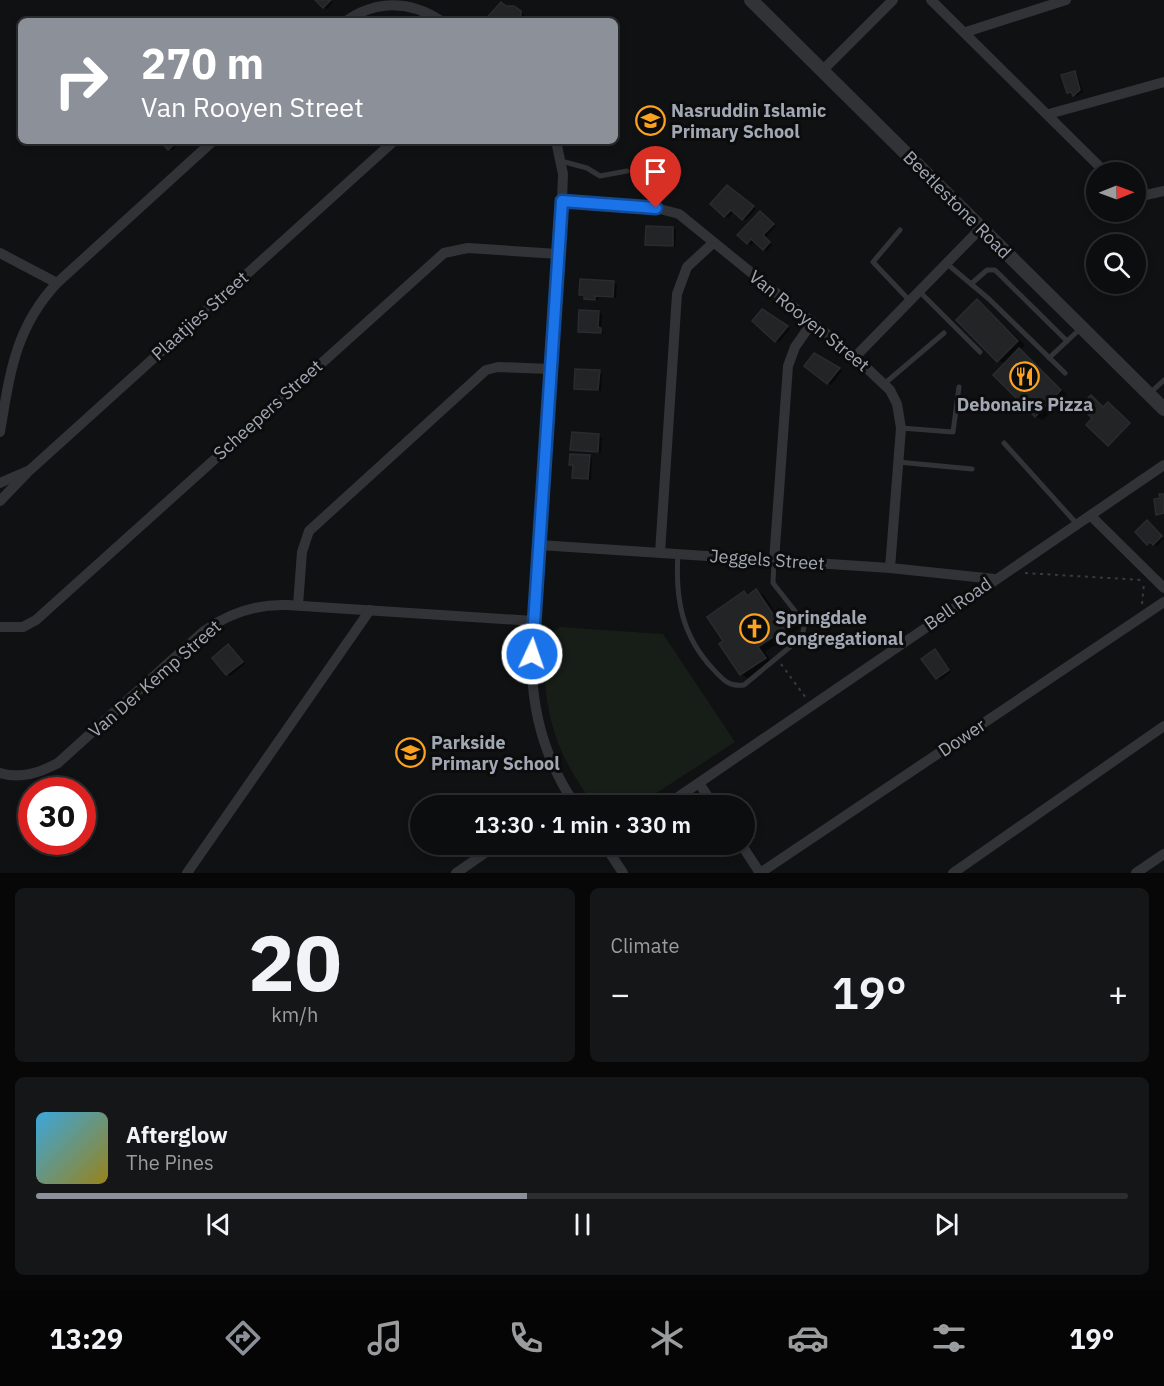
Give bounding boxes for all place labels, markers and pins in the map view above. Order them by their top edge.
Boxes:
place label: Nasruddin Islamic Primary School [671,99,826,143]
school or university icon: Nasruddin Islamic Primary School [634,105,666,137]
pin [630,146,681,208]
restaurant icon: Debonairs Pizza [1009,360,1041,392]
place label: Debonairs Pizza [957,393,1093,416]
place label: Springdale Congregational [775,606,904,650]
church icon: Springdale Congregational [738,612,770,644]
place label: Parkside Primary School [431,731,560,775]
school or university icon: Parkside Primary School [394,737,426,769]

